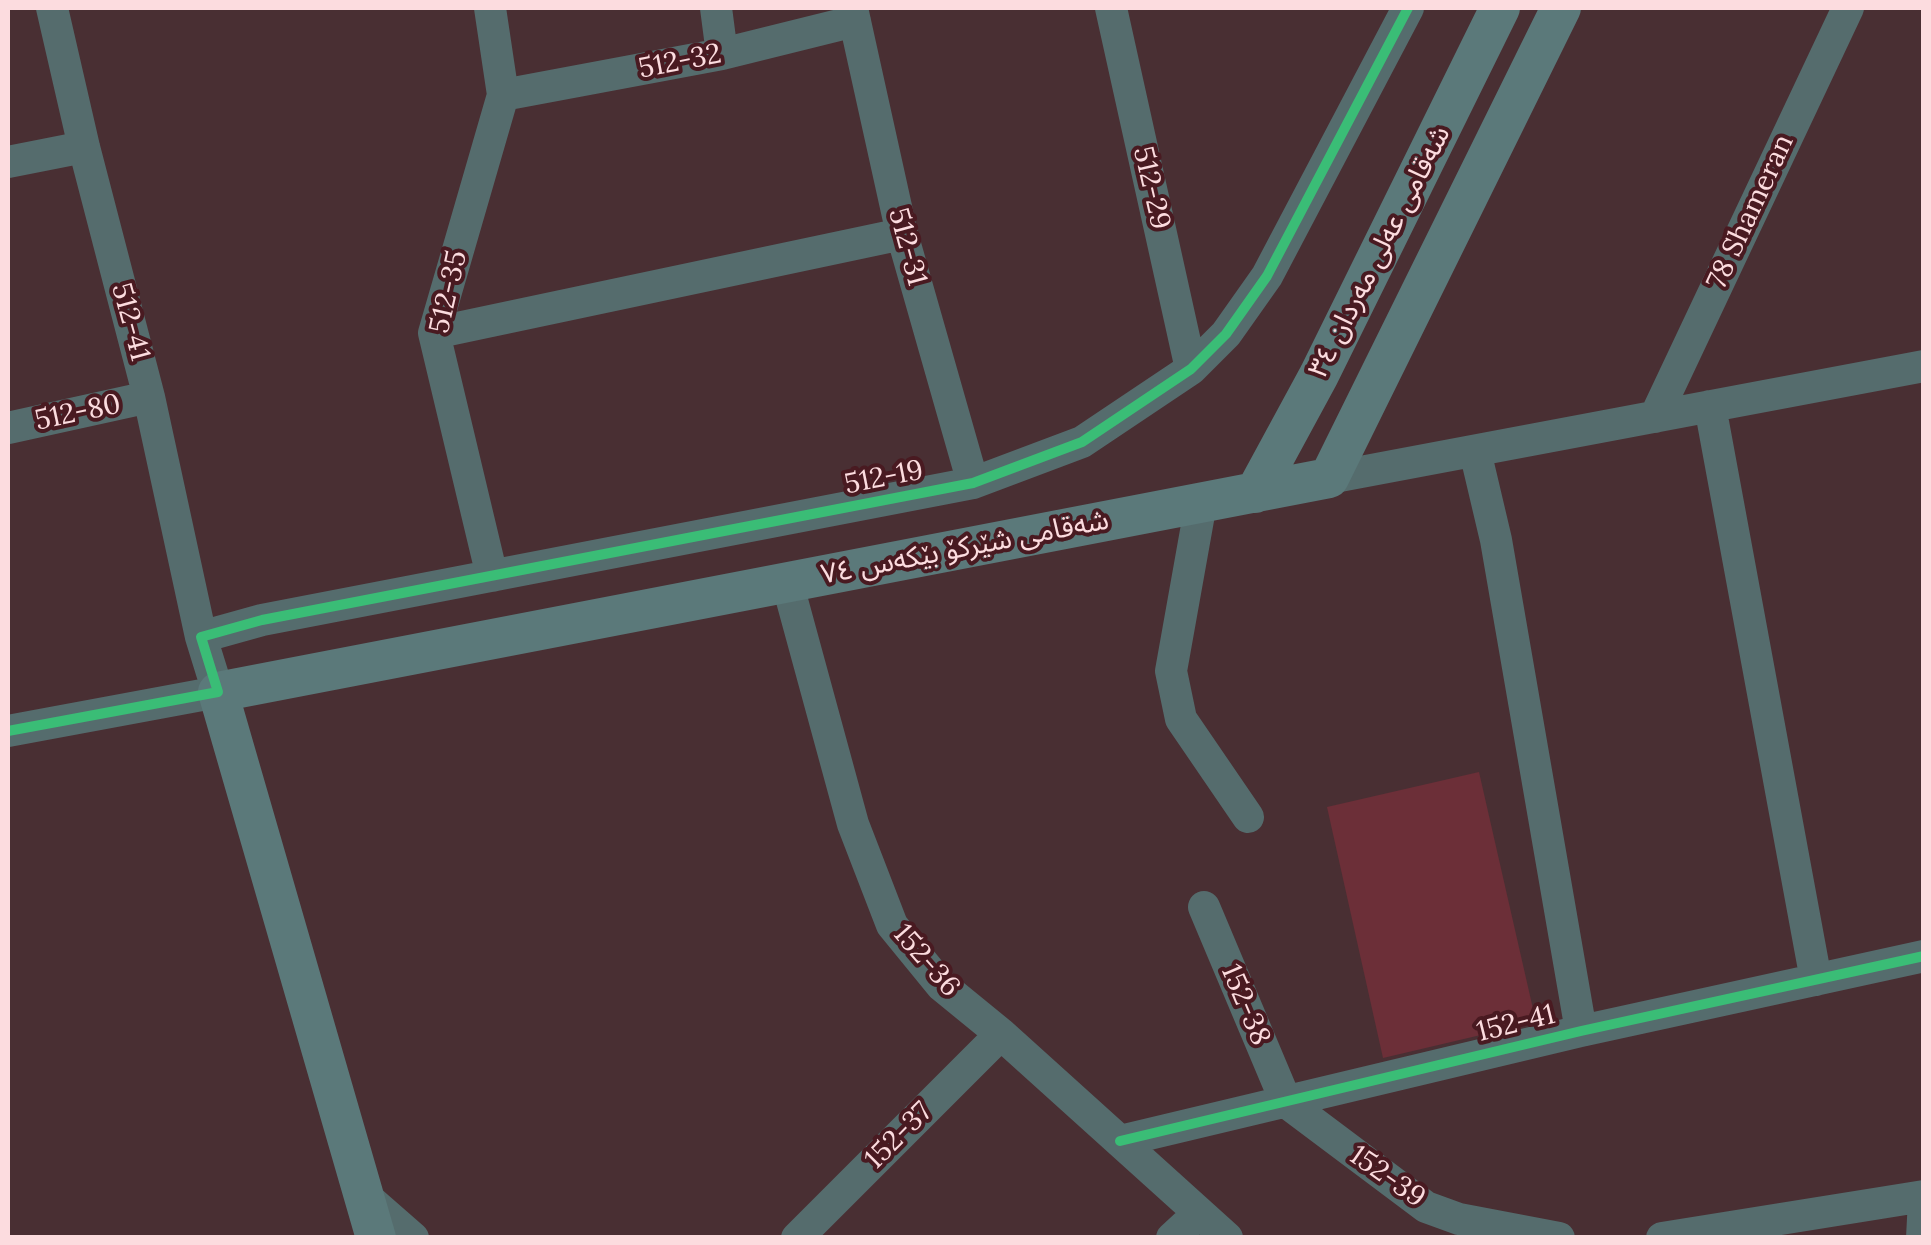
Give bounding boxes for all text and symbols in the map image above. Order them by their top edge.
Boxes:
street label: 512-32 [636,38,724,86]
street label: شەقامی عەلی مەردان ٣٤ [1302,120,1458,384]
street label: 78 Shameran [1701,129,1801,295]
street label: 512-29 [1125,143,1177,233]
street label: 512-31 [881,205,933,289]
street label: 512-35 [423,247,475,337]
street label: 512-41 [104,279,156,365]
street label: 512-80 [32,388,124,438]
street label: 512-19 [842,454,926,502]
street label: شەقامی شێرکۆ بێکەس ٧٤ [818,504,1112,592]
street label: 152-36 [886,918,966,1004]
street label: 152-38 [1213,960,1277,1050]
street label: 152-41 [1474,998,1558,1050]
street label: 152-37 [859,1096,939,1176]
street label: 152-39 [1343,1139,1431,1215]

